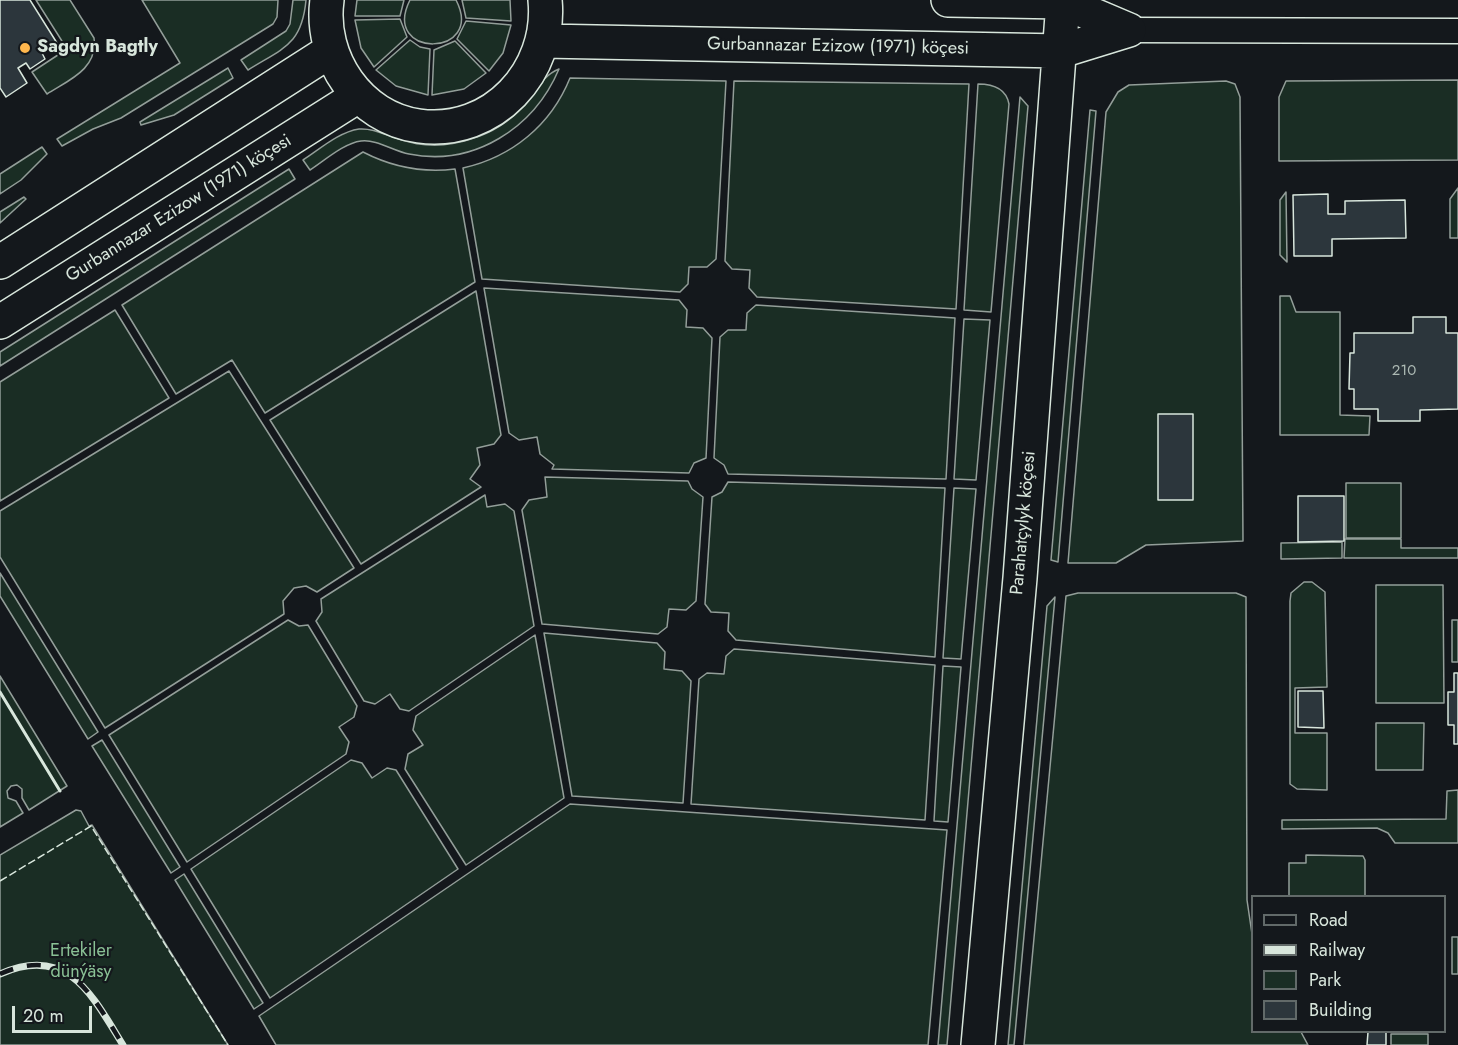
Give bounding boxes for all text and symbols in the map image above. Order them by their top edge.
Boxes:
street label: Gurbannazar Ezizow (1971) köçesi [707,34,969,60]
place label: Sagdyn Bagtly [37,37,158,59]
marker: Sagdyn Bagtly [18,41,32,55]
street label: Gurbannazar Ezizow (1971) köçesi [62,130,296,288]
house number: 210 [1392,362,1416,380]
street label: Parahatçylyk köçesi [1007,450,1041,596]
legend [1251,895,1446,1033]
text: Road [1309,907,1348,933]
text: Railway [1309,937,1365,963]
park label: Ertekiler dünýäsy [50,941,112,984]
text: Park [1309,967,1341,993]
scale bar [15,994,94,1032]
text: Building [1309,997,1372,1023]
text: 20 m [23,1003,63,1029]

